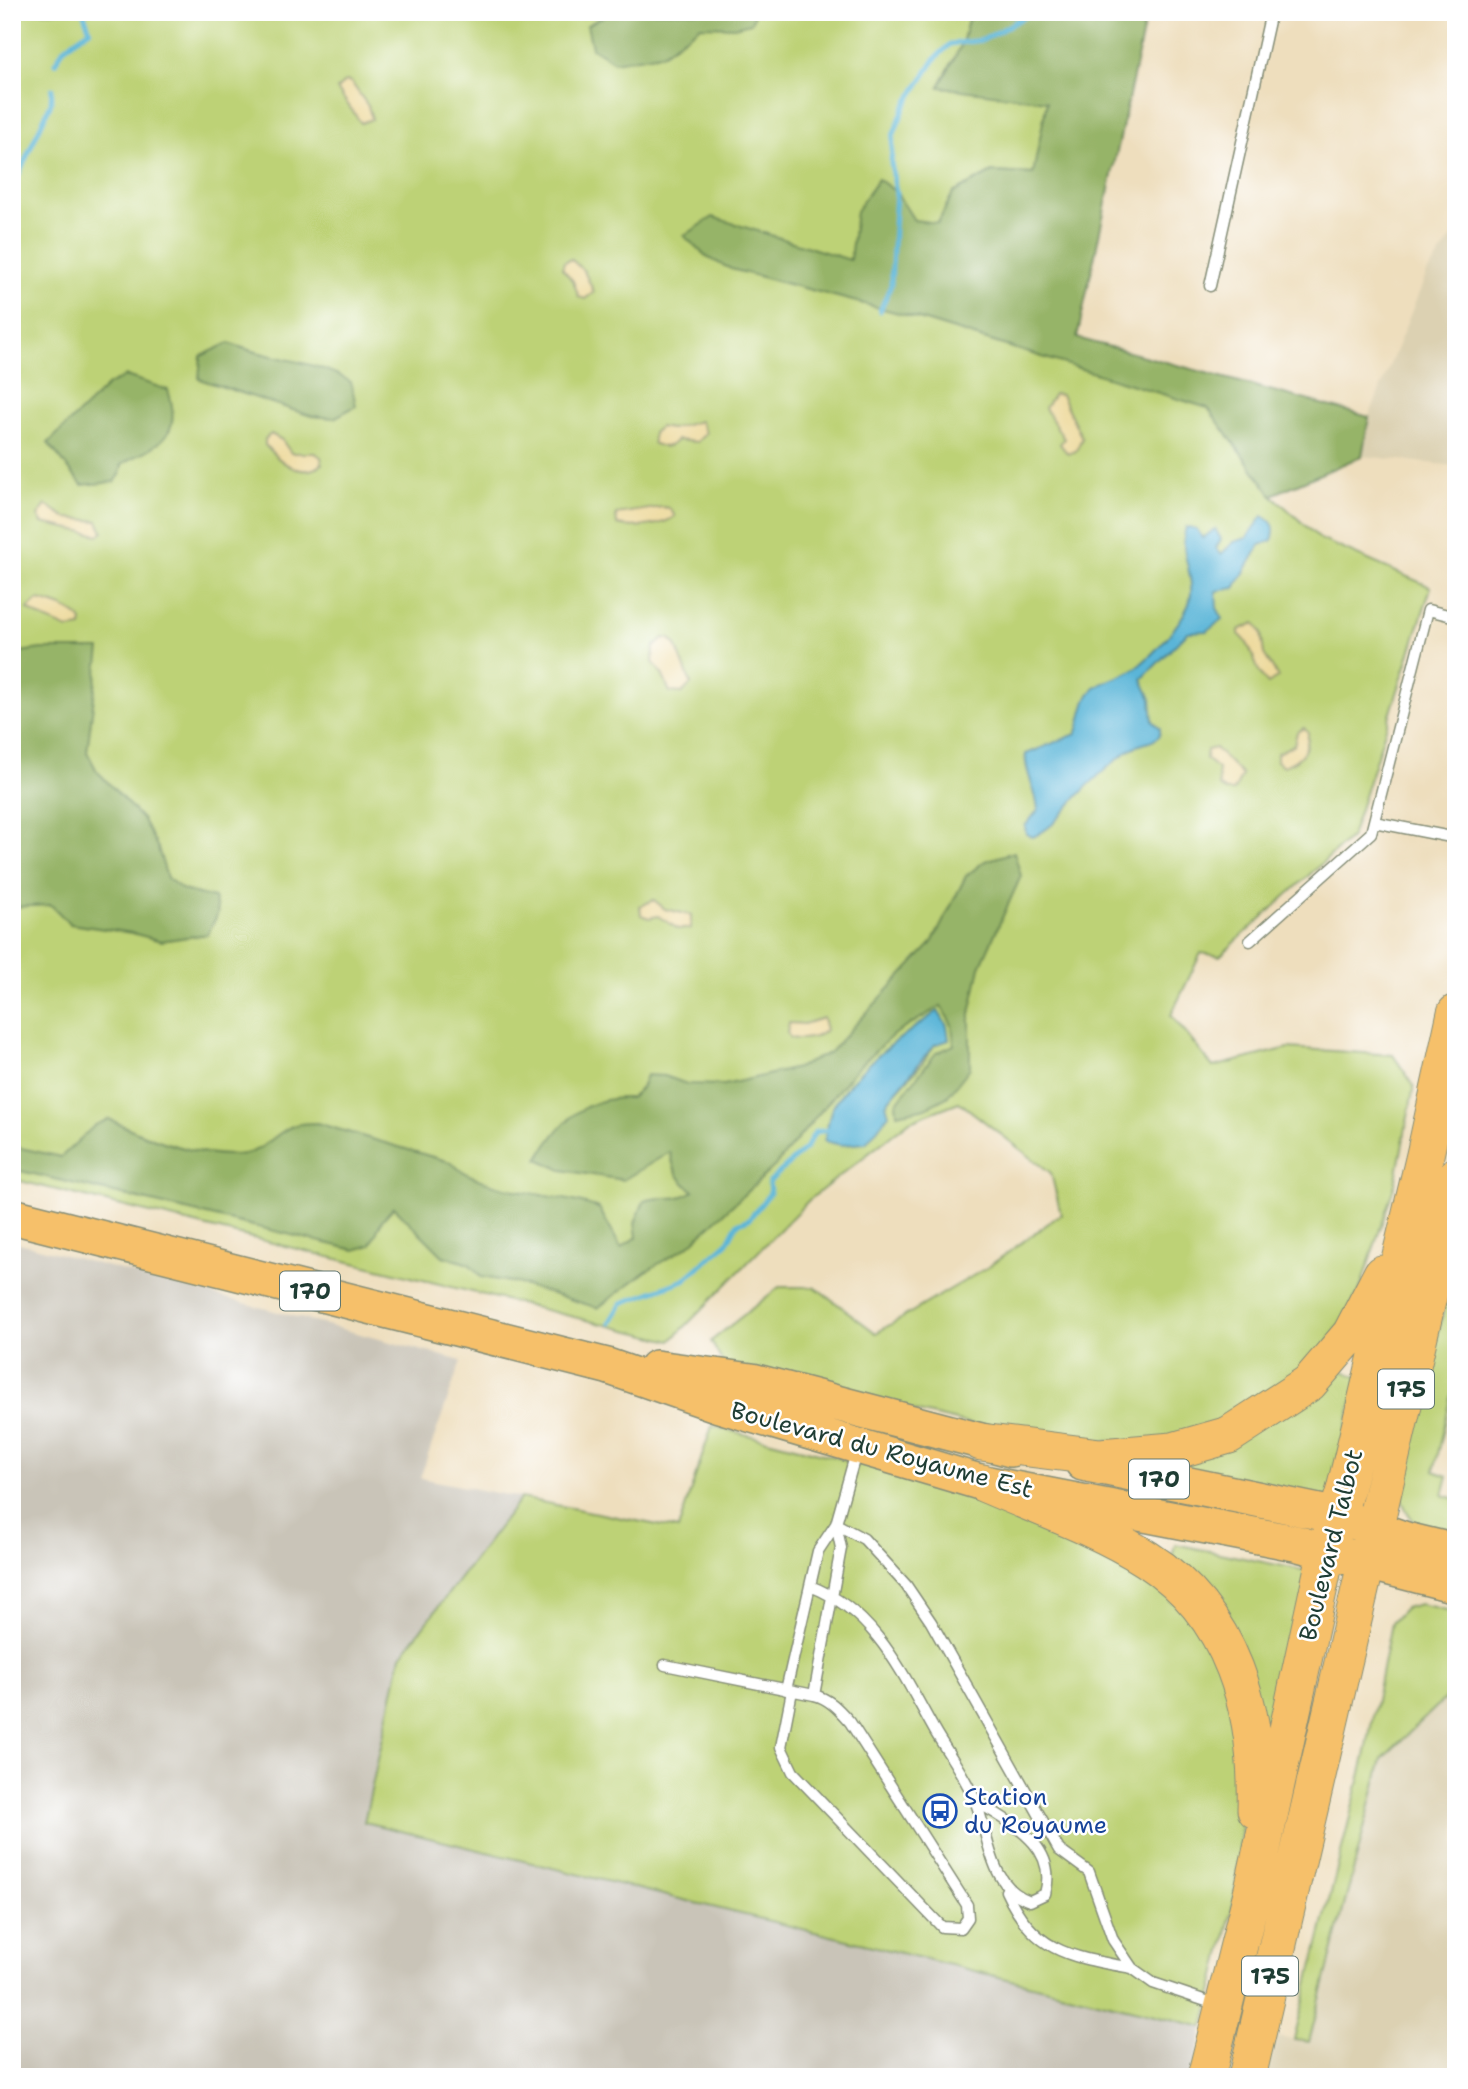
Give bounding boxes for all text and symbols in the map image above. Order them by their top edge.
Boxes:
road number: 170 [280,1272,340,1310]
road number: 175 [1378,1370,1434,1408]
street label: Boulevard du Royaume Est [727,1394,1037,1506]
street label: Boulevard Talbot [1292,1446,1370,1644]
road number: 170 [1129,1460,1189,1498]
place label: Station du Royaume [964,1781,1107,1841]
bus stop icon: Station du Royaume [921,1792,959,1830]
road number: 175 [1242,1956,1298,1996]

